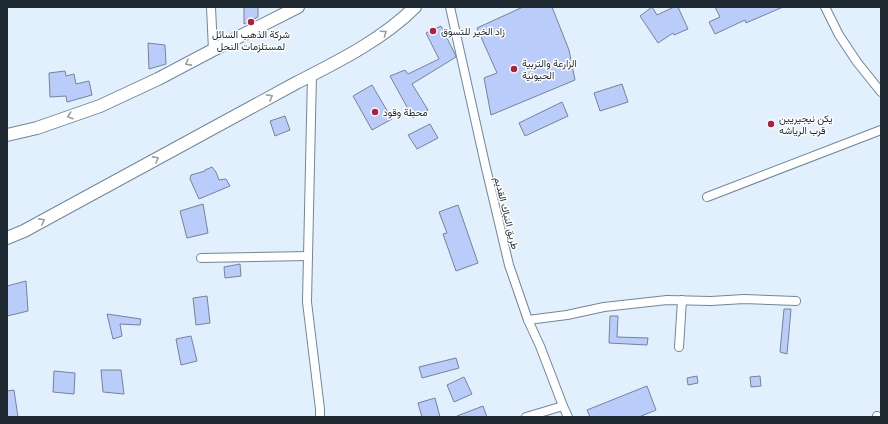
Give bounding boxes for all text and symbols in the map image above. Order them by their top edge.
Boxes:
marker: شركة الذهب السائل لمستلزمات النحل [246,17,256,27]
place label: زاد الخير للتسوق [441,25,505,38]
marker: زاد الخير للتسوق [428,26,438,36]
place label: شركة الذهب السائل لمستلزمات النحل [212,28,290,53]
one-way arrow [379,31,386,38]
place label: الزارعة والتربية الحيونية [522,57,577,82]
one-way arrow [185,58,193,65]
marker: الزارعة والتربية الحيونية [509,64,519,74]
one-way arrow [266,94,273,101]
place label: محطة وقود [383,106,428,119]
marker: محطة وقود [370,107,380,117]
one-way arrow [67,112,74,120]
place label: يكن نيجيريين قرب الرياشه [779,112,833,137]
marker: يكن نيجيريين قرب الرياشه [766,119,776,129]
one-way arrow [152,156,159,164]
street label: طريق النباك القديم [491,175,522,251]
one-way arrow [38,218,45,226]

